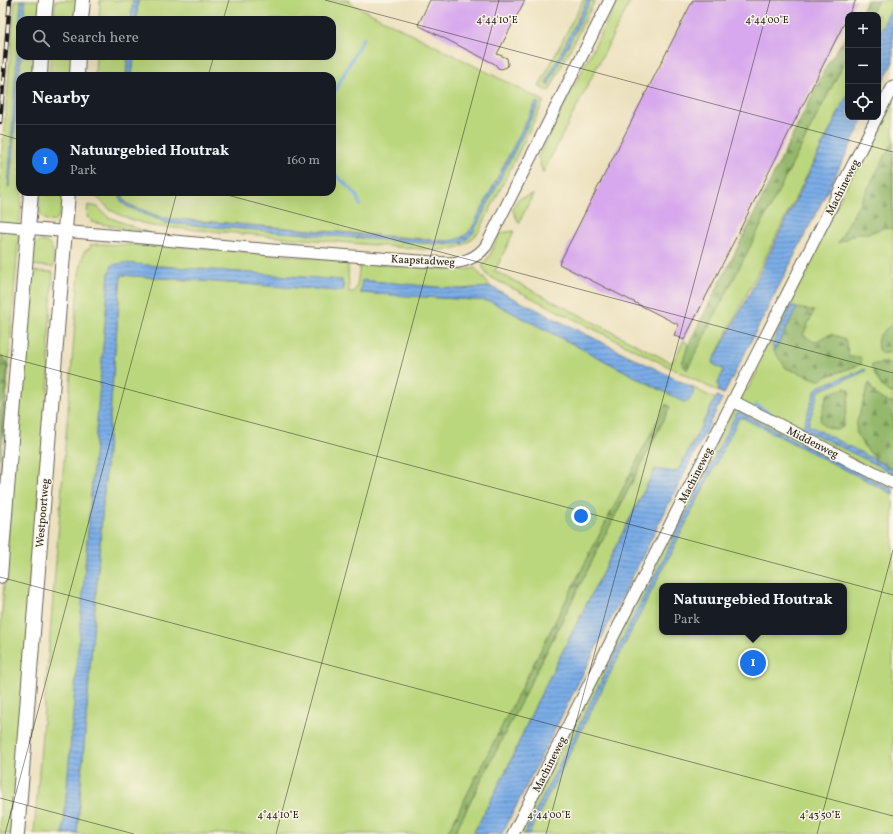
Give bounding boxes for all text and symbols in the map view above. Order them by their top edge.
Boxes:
map controls [845,12,881,120]
button: + [845,12,881,48]
text: 4°44'10"E [476,13,518,27]
text: 4°44'00"E [745,13,789,27]
search box [16,16,336,60]
icon: search [30,27,52,49]
text: Search here [62,28,139,49]
button: − [845,48,881,84]
button: locate [845,84,881,120]
text: Nearby [32,87,90,110]
text: Natuurgebied Houtrak [70,141,229,162]
text: 1 [42,152,48,170]
text: 160 m [286,152,320,170]
street label: Machineweg [823,157,864,218]
text: Park [70,162,97,180]
street label: Kaapstadweg [390,252,456,271]
street label: Middenweg [784,424,841,463]
street label: Machineweg [676,445,717,506]
street label: Westpoortweg [33,477,54,548]
your location [571,506,591,526]
popup [659,583,847,635]
text: Natuurgebied Houtrak [673,590,833,611]
text: Park [673,611,700,629]
pin: 1 [740,648,766,678]
street label: Machineweg [530,734,571,795]
text: 4°44'10"E [257,808,299,822]
text: 4°44'00"E [527,808,571,822]
text: 4°43'50"E [799,808,841,822]

